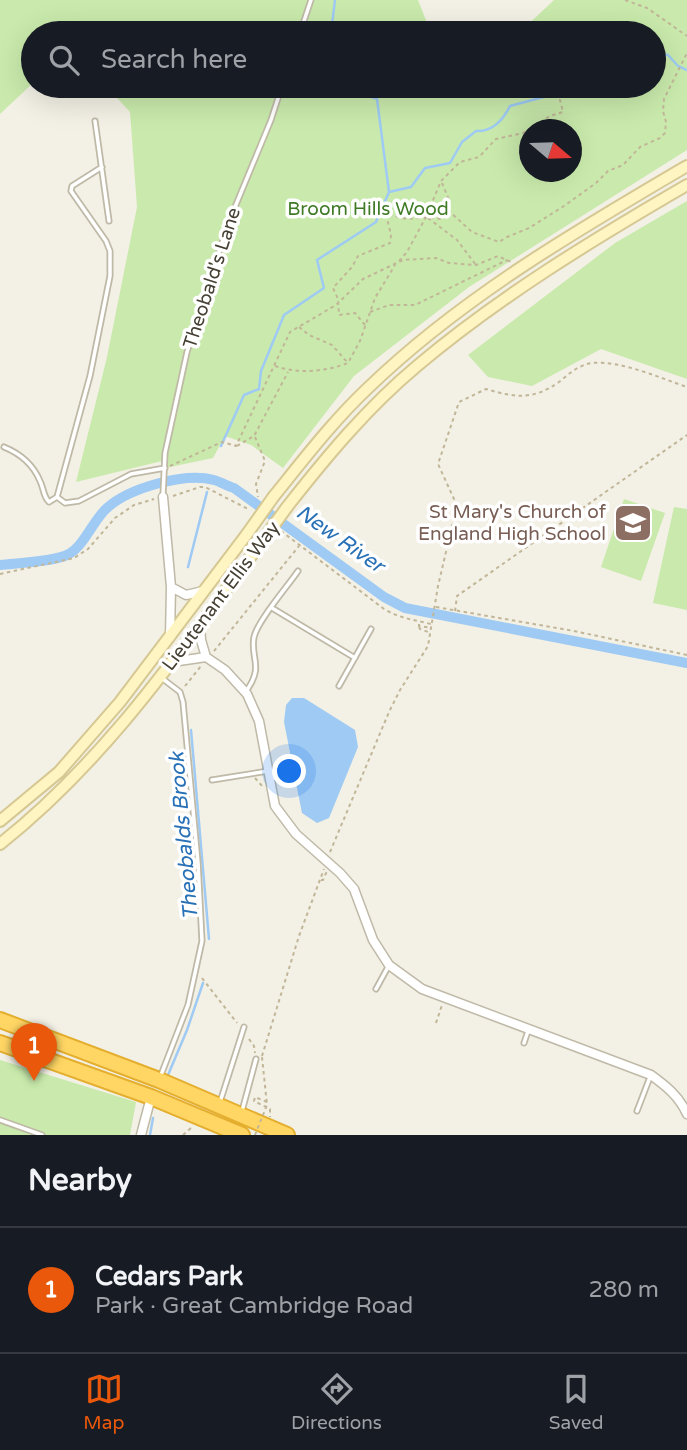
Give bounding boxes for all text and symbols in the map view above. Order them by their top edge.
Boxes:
search box [21,21,666,98]
icon: search [45,41,83,79]
text: Search here [101,44,247,75]
north arrow [519,119,582,182]
park label: Broom Hills Wood [287,198,449,220]
street label: Theobald's Lane [179,205,245,351]
water label: New River [291,500,391,580]
place label: St Mary's Church of England High School [418,501,607,545]
school or university icon: St Mary's Church of England High School [612,502,654,544]
street label: Lieutenant Ellis Way [158,517,284,675]
water label: Theobalds Brook [164,750,204,921]
your location [272,754,306,788]
pin: 1 [11,1023,57,1081]
text: Nearby [28,1162,132,1199]
text: Cedars Park [95,1261,243,1292]
text: 1 [44,1276,58,1304]
text: 280 m [589,1276,659,1304]
text: Park · Great Cambridge Road [95,1292,413,1320]
tab: Map [83,1370,124,1434]
tab: Directions [291,1370,382,1434]
tab: Saved [549,1370,604,1434]

